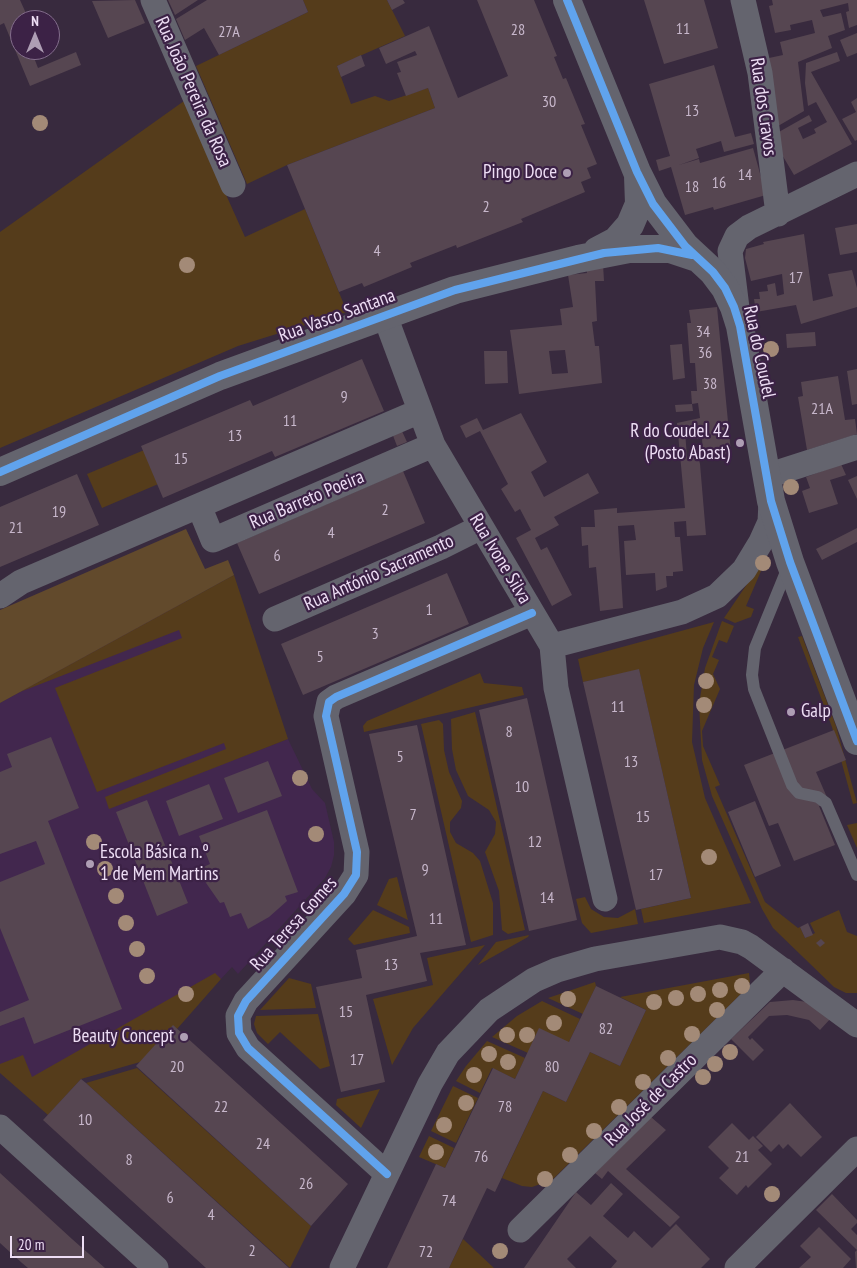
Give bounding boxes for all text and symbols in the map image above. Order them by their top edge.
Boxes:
north arrow [10,10,60,60]
text: N [31,12,39,30]
street label: Rua João Pereira da Rosa [150,13,236,171]
house number: 11 [676,19,690,39]
house number: 28 [511,20,525,40]
house number: 27A [218,22,240,42]
street label: Rua dos Cravos [745,56,781,158]
house number: 30 [542,92,556,112]
house number: 13 [685,101,699,121]
place label: Pingo Doce [483,162,557,184]
house number: 14 [738,165,752,185]
marker: Pingo Doce [561,167,573,179]
house number: 16 [712,173,726,193]
house number: 18 [685,177,699,197]
house number: 2 [482,197,490,217]
house number: 4 [373,241,381,261]
house number: 17 [789,268,803,288]
street label: Rua Vasco Santana [276,284,398,348]
street label: Rua do Coudel [738,303,780,401]
house number: 34 [696,322,710,342]
house number: 36 [698,343,712,363]
house number: 38 [703,374,717,394]
house number: 9 [340,387,348,407]
house number: 21A [811,399,833,419]
house number: 11 [283,411,297,431]
place label: R do Coudel 42 (Posto Abast) [630,421,730,465]
house number: 13 [228,426,242,446]
marker: R do Coudel 42 (Posto Abast) [734,437,746,449]
house number: 15 [174,449,188,469]
street label: Rua Barreto Poeira [246,466,368,534]
house number: 2 [381,500,389,520]
house number: 19 [52,502,66,522]
street label: Rua Ivone Silva [464,510,536,608]
house number: 21 [9,518,23,538]
house number: 4 [327,523,335,543]
street label: Rua António Sacramento [301,530,457,616]
house number: 6 [273,546,281,566]
house number: 1 [425,600,433,620]
house number: 3 [371,624,379,644]
house number: 5 [316,647,324,667]
house number: 11 [611,697,625,717]
place label: Galp [801,701,831,723]
marker: Galp [785,706,797,718]
house number: 8 [505,722,513,742]
house number: 5 [396,747,404,767]
house number: 13 [624,752,638,772]
house number: 10 [515,777,529,797]
house number: 7 [409,805,417,825]
house number: 15 [636,807,650,827]
house number: 12 [528,832,542,852]
place label: Escola Básica n.º 1 de Mem Martins [100,842,219,886]
marker: Escola Básica n.º 1 de Mem Martins [84,858,96,870]
house number: 9 [421,860,429,880]
house number: 17 [649,865,663,885]
street label: Rua Teresa Gomes [246,872,342,976]
house number: 14 [540,888,554,908]
house number: 11 [429,909,443,929]
house number: 13 [384,955,398,975]
house number: 15 [339,1002,353,1022]
house number: 82 [599,1019,613,1039]
place label: Beauty Concept [73,1026,174,1048]
marker: Beauty Concept [178,1031,190,1043]
street label: Rua José de Castro [600,1049,702,1151]
house number: 17 [350,1050,364,1070]
house number: 20 [170,1057,184,1077]
house number: 80 [545,1057,559,1077]
house number: 22 [214,1097,228,1117]
house number: 78 [498,1097,512,1117]
house number: 10 [78,1110,92,1130]
house number: 24 [256,1134,270,1154]
house number: 76 [474,1147,488,1167]
house number: 21 [735,1147,749,1167]
house number: 8 [125,1150,133,1170]
house number: 26 [299,1174,313,1194]
house number: 6 [166,1188,174,1208]
house number: 74 [442,1191,456,1211]
house number: 4 [207,1205,215,1225]
scale bar [12,1226,86,1258]
text: 20 m [18,1235,44,1254]
house number: 2 [248,1241,256,1261]
house number: 72 [419,1242,433,1262]

